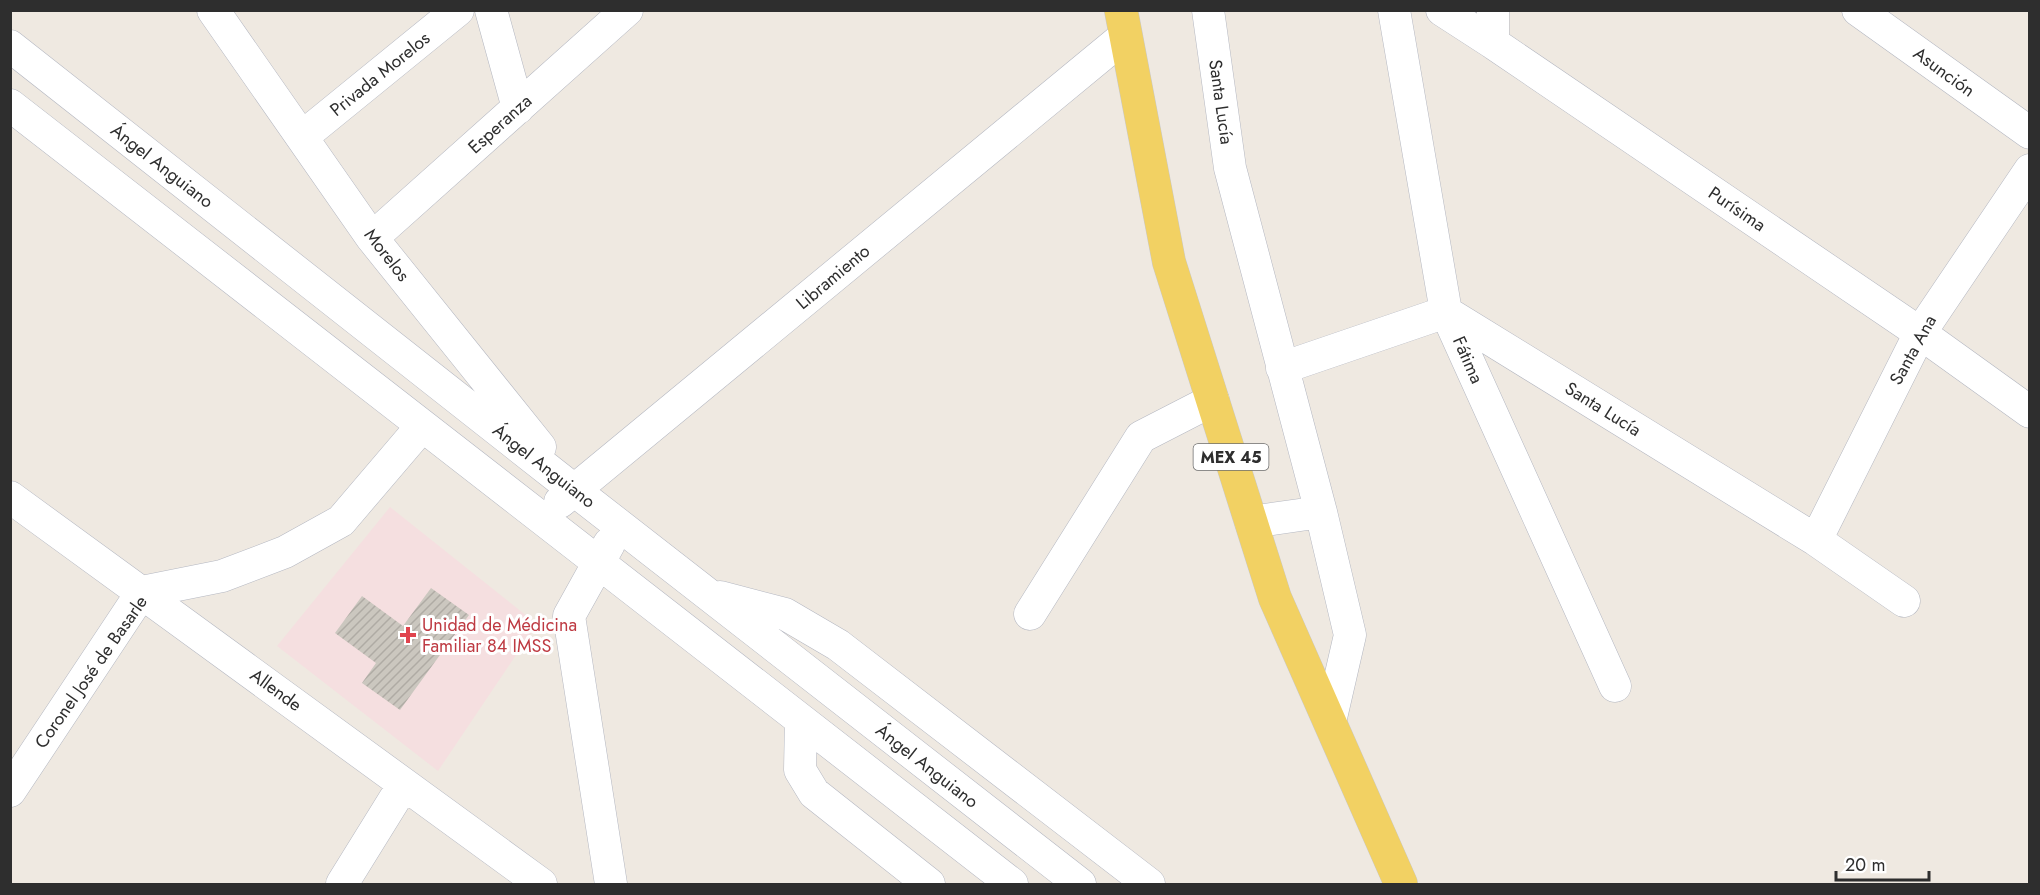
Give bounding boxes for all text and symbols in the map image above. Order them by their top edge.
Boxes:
street label: Privada Morelos [324,25,436,123]
street label: Asunción [1908,41,1980,103]
street label: Santa Lucía [1202,58,1240,146]
street label: Esperanza [462,88,538,160]
street label: Ángel Anguiano [105,118,219,215]
street label: Purísima [1703,180,1771,238]
street label: Morelos [358,223,416,287]
street label: Libramiento [790,238,876,316]
street label: Santa Ana [1883,310,1943,390]
street label: Fátima [1446,332,1490,388]
street label: Santa Lucía [1560,375,1646,443]
street label: Ángel Anguiano [487,418,601,515]
road number: MEX 45 [1194,444,1268,470]
street label: Coronel José de Basarle [28,590,154,754]
place label: Unidad de Médicina Familiar 84 IMSS [422,612,577,659]
marker: Unidad de Médicina Familiar 84 IMSS [399,626,417,644]
street label: Allende [245,662,307,718]
street label: Ángel Anguiano [870,718,984,815]
scale bar [1836,844,1929,882]
text: 20 m [1845,852,1885,878]

